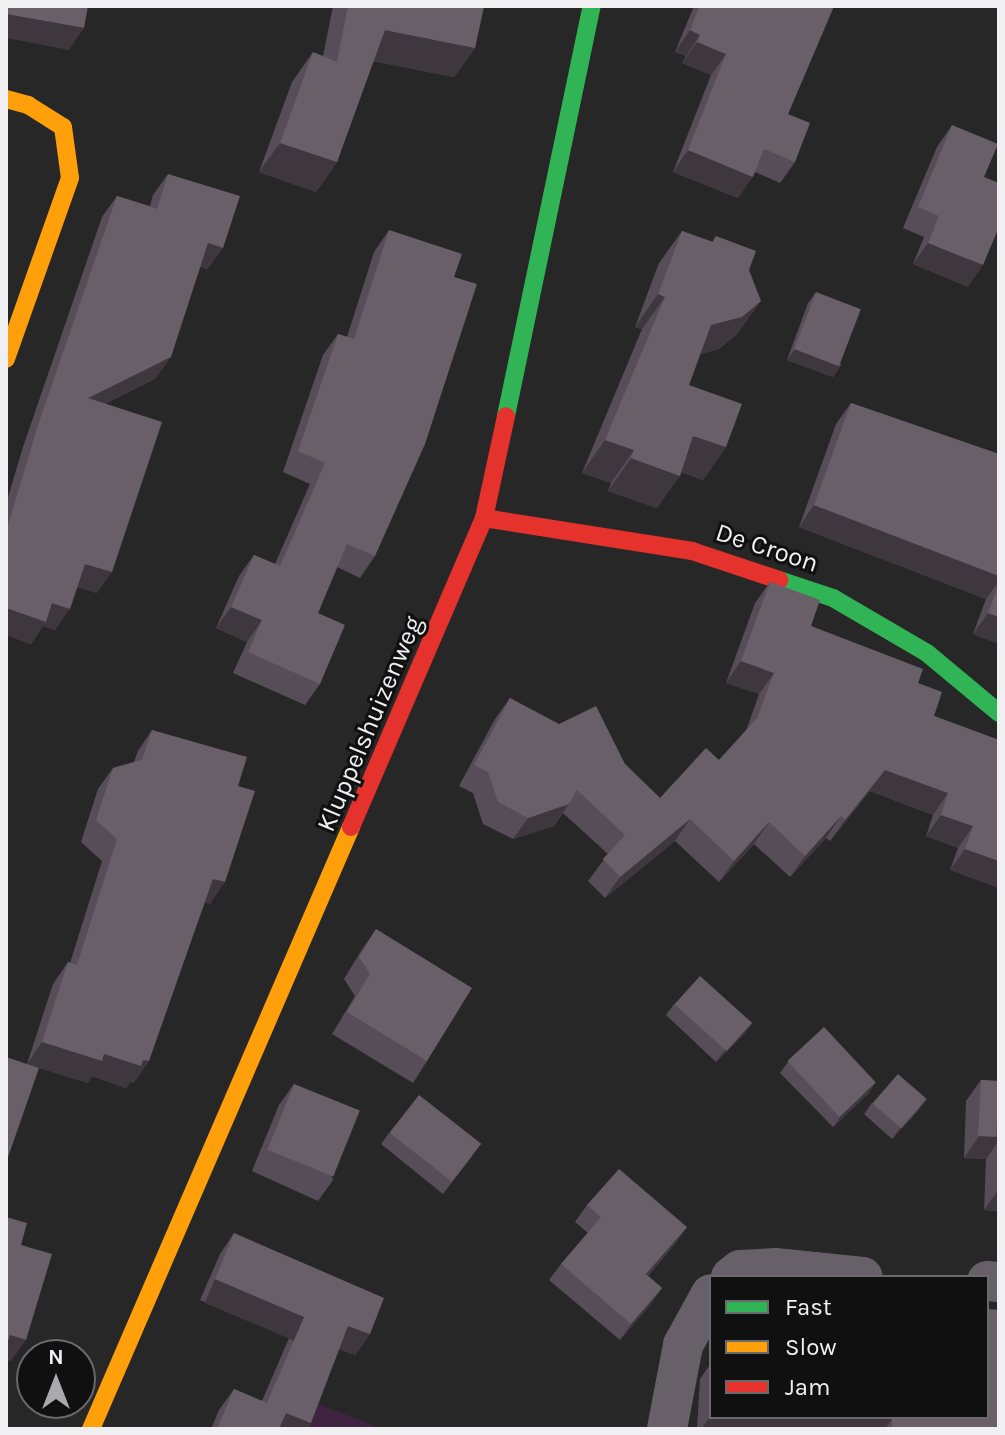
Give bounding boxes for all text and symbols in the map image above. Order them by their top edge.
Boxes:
street label: De Croon [712,517,822,579]
street label: Kluppelshuizenweg [311,612,429,836]
legend [709,1275,989,1419]
text: Fast [785,1293,832,1321]
text: Slow [785,1333,837,1361]
north arrow [16,1339,96,1419]
text: N [48,1344,64,1370]
text: Jam [785,1373,830,1401]

